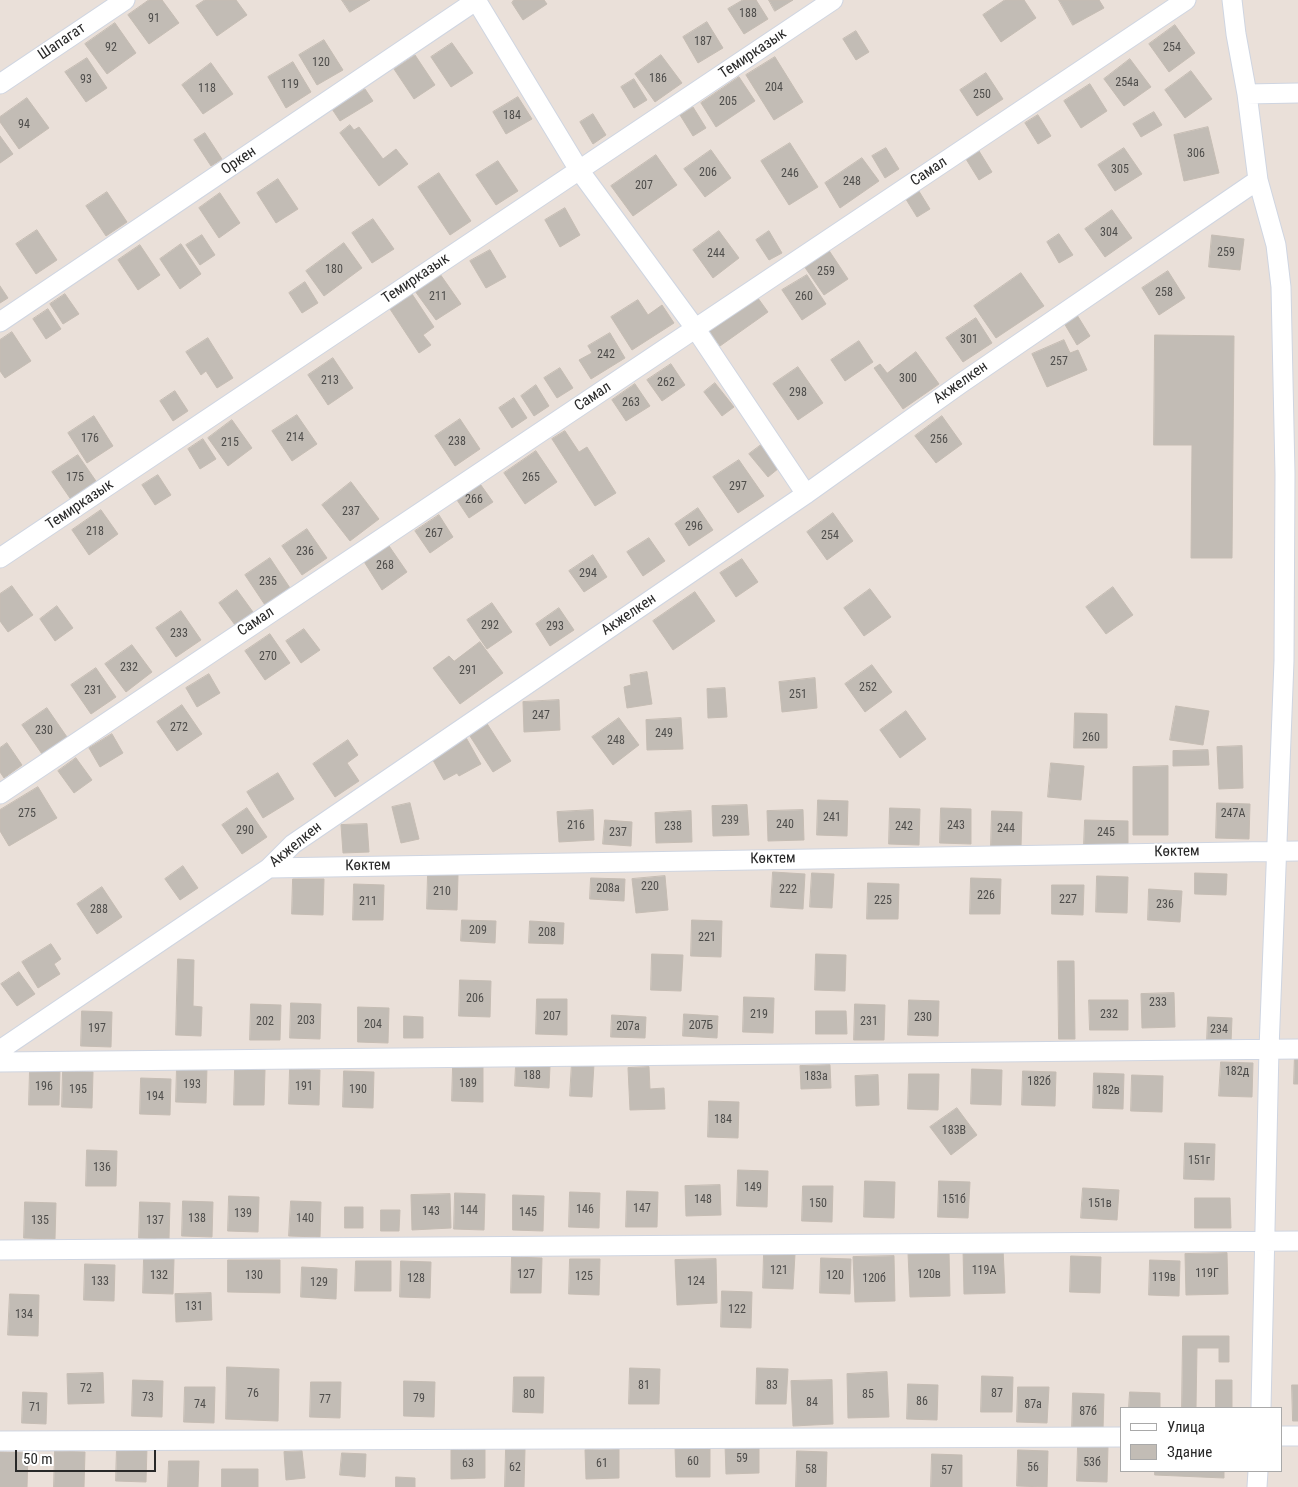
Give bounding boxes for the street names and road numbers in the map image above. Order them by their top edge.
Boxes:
street label: Шапагат [35,20,89,64]
street label: Темирказык [716,25,790,83]
street label: Оркен [218,143,260,179]
street label: Самал [907,153,951,191]
street label: Темирказык [379,250,453,308]
street label: Акжелкен [930,358,992,408]
street label: Самал [571,378,615,416]
street label: Темирказык [43,476,117,534]
street label: Акжелкен [598,590,660,640]
street label: Самал [234,603,278,641]
street label: Акжелкен [266,818,326,872]
street label: Көктем [1154,843,1200,861]
street label: Көктем [750,850,796,868]
street label: Көктем [345,857,391,875]

